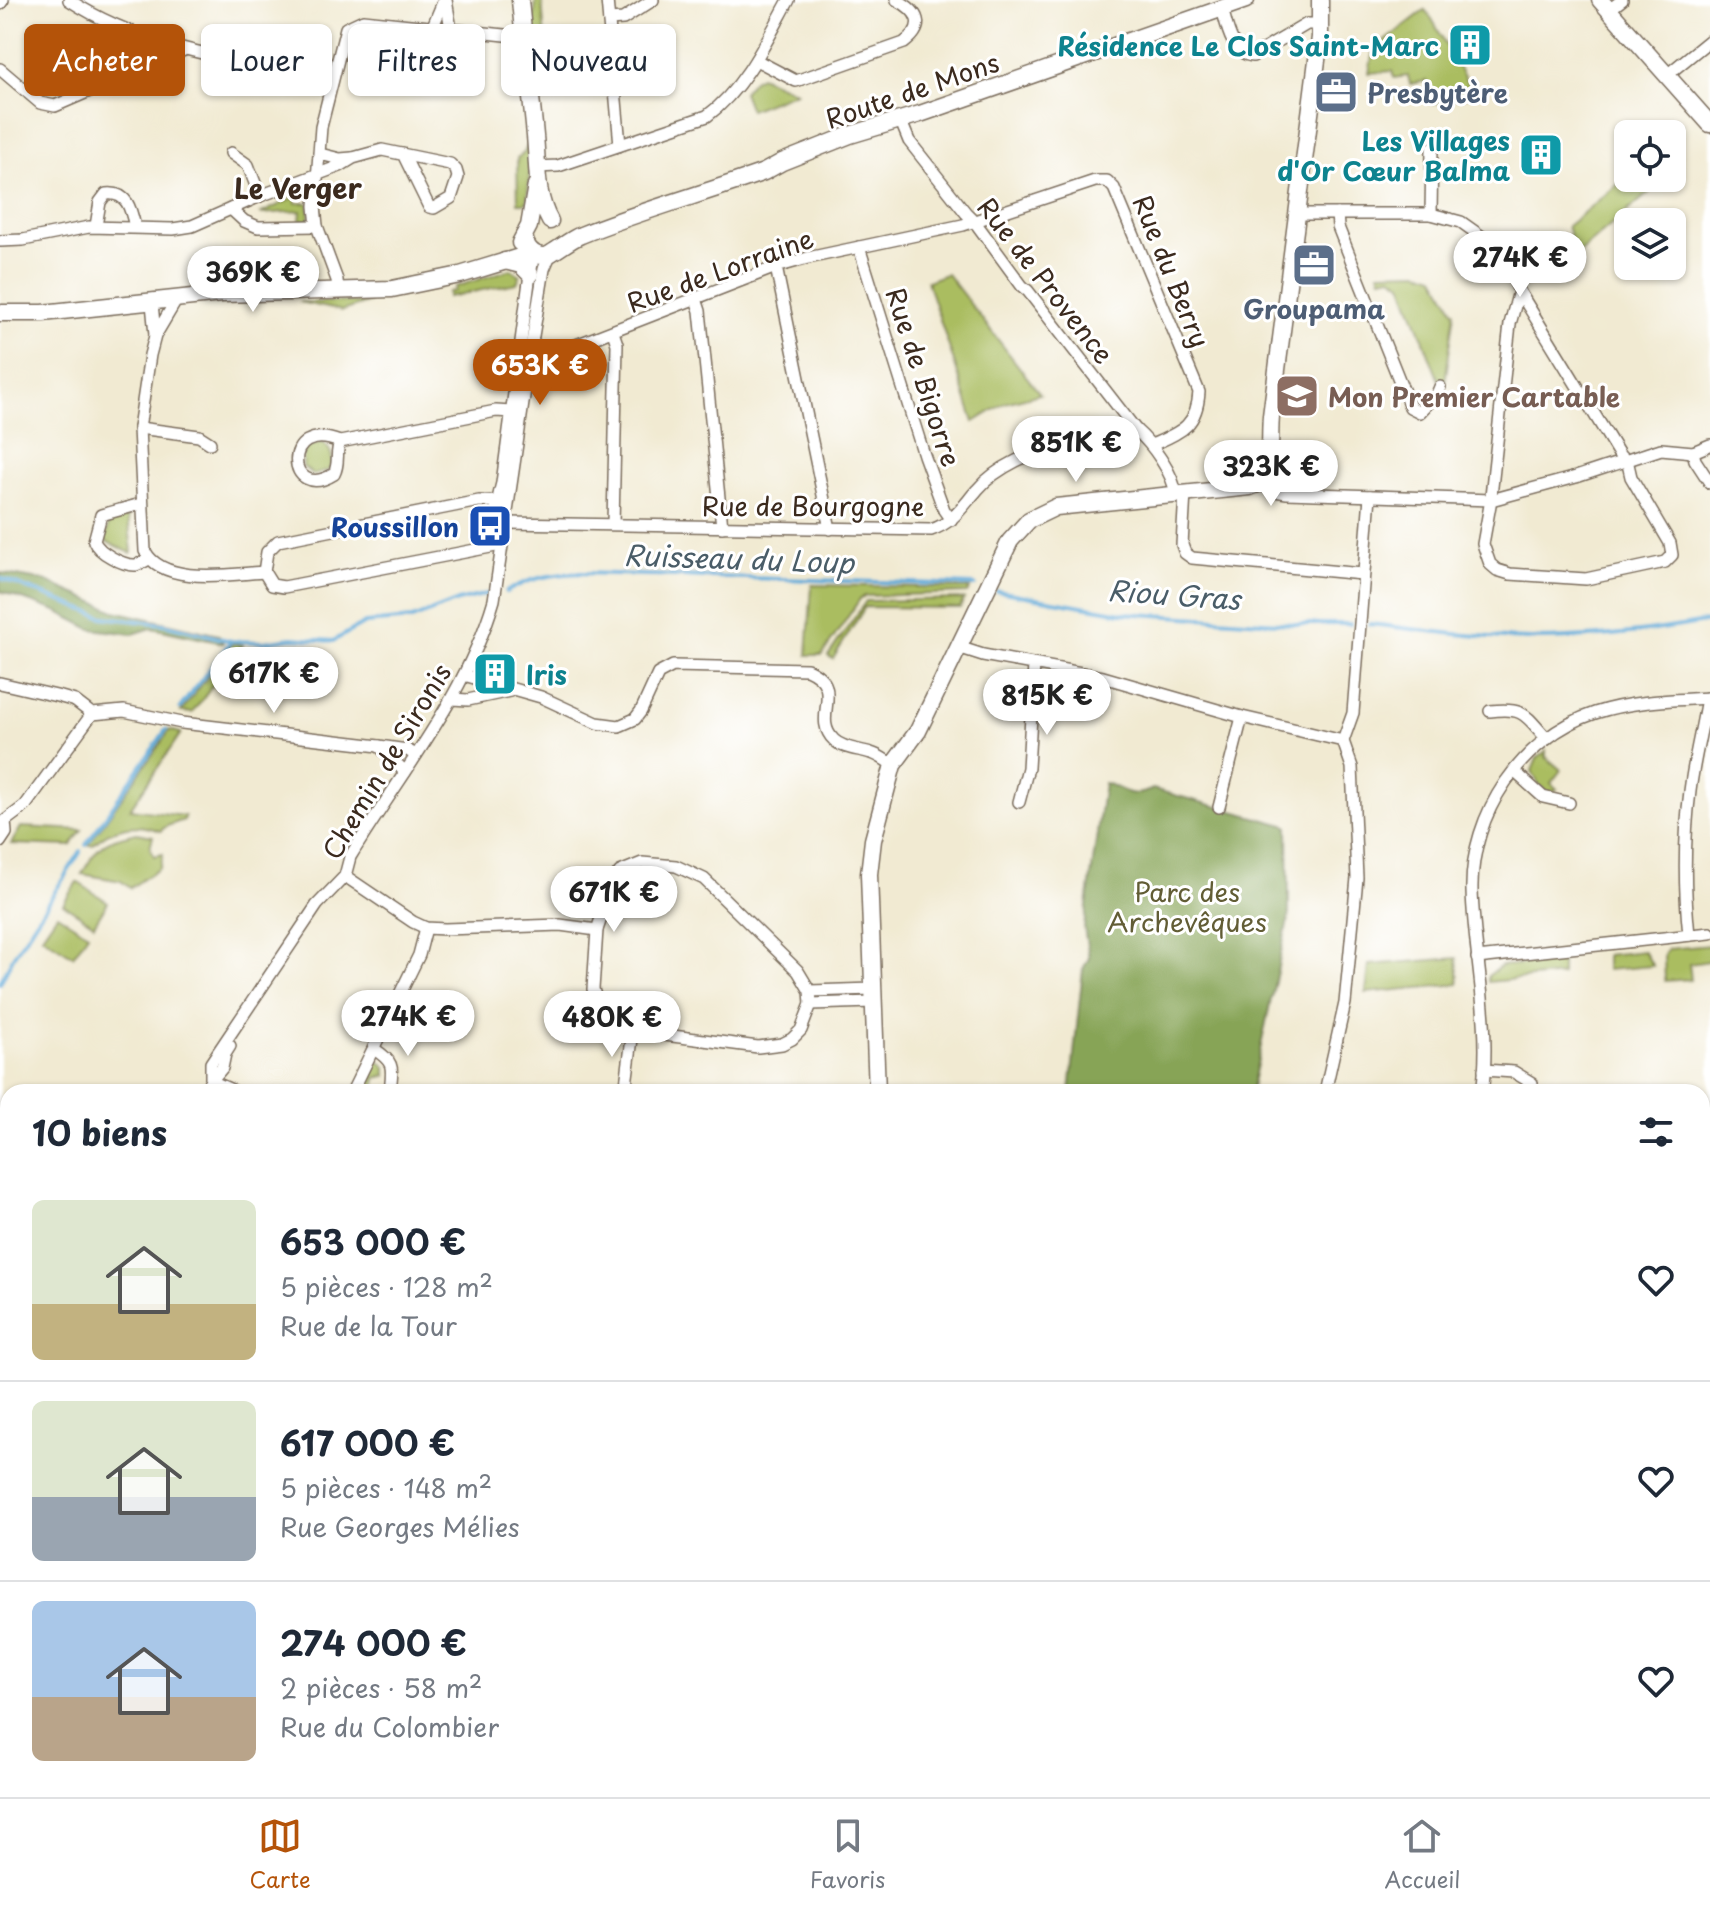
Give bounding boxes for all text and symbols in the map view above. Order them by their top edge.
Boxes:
building icon: Résidence Le Clos Saint-Marc [1446,21,1494,69]
chip: Acheter [24,24,185,96]
chip: Louer [201,24,332,96]
chip: Filtres [348,24,485,96]
chip: Nouveau [501,24,676,96]
place label: Résidence Le Clos Saint-Marc [1058,26,1439,65]
street label: Route de Mons [820,42,1004,138]
office icon: Presbytère [1312,68,1360,116]
place label: Presbytère [1367,73,1508,112]
map controls [1614,120,1686,280]
button: locate [1614,120,1686,192]
place label: Les Villages d'Or Cœur Balma [1277,121,1510,190]
building icon: Les Villages d'Or Cœur Balma [1517,131,1565,179]
district label: Le Verger [234,166,362,209]
street label: Rue de Provence [969,189,1123,371]
street label: Rue du Berry [1124,189,1220,353]
button: layers [1614,208,1686,280]
street label: Rue de Lorraine [621,218,819,322]
pin: 274K € [1455,231,1585,299]
text: 274K € [1471,237,1569,276]
office icon: Groupama [1290,241,1338,289]
pin: 369K € [188,246,318,314]
text: 369K € [205,252,301,291]
street label: Rue de Bigorre [877,283,971,471]
place label: Groupama [1243,289,1385,328]
pin: 653K € [475,339,605,407]
text: 653K € [491,345,589,384]
school or university icon: Mon Premier Cartable [1273,372,1321,420]
place label: Mon Premier Cartable [1328,377,1620,416]
pin: 851K € [1011,416,1141,484]
text: 851K € [1030,422,1122,461]
pin: 323K € [1206,440,1336,508]
text: 323K € [1222,446,1320,485]
street label: Rue de Bourgogne [702,486,924,525]
bus stop icon: Roussillon [466,502,514,550]
place label: Roussillon [331,507,459,546]
water label: Ruisseau du Loup [623,532,856,584]
water label: Riou Gras [1106,568,1244,620]
pin: 617K € [209,647,339,715]
building icon: Iris [471,650,519,698]
text: 617K € [228,653,320,692]
place label: Iris [526,655,567,694]
street label: Chemin de Sironis [312,656,460,866]
pin: 815K € [982,669,1112,737]
text: 815K € [1001,675,1093,714]
pin: 671K € [549,866,679,934]
text: 671K € [568,872,660,911]
park label: Parc des Archevêques [1107,872,1267,941]
pin: 274K € [343,990,473,1058]
pin: 480K € [547,991,677,1059]
text: 274K € [359,996,457,1035]
text: 480K € [562,997,662,1036]
text: 10 biens [32,1106,167,1158]
icon: filters [1634,1110,1678,1154]
text: 653 000 € [280,1215,466,1267]
icon: home [96,1232,192,1328]
icon: heart [1634,1258,1678,1302]
text: 5 pièces · 128 m² [280,1267,493,1306]
text: Rue de la Tour [280,1306,457,1345]
text: 617 000 € [280,1416,455,1468]
icon: home [96,1433,192,1529]
icon: heart [1634,1459,1678,1503]
text: 5 pièces · 148 m² [280,1468,492,1507]
text: Rue Georges Mélies [280,1507,520,1546]
text: 274 000 € [280,1616,467,1668]
icon: home [96,1633,192,1729]
icon: heart [1634,1659,1678,1703]
text: 2 pièces · 58 m² [280,1668,482,1707]
text: Rue du Colombier [280,1707,499,1746]
tab: Carte [250,1814,311,1895]
tab: Favoris [810,1814,885,1895]
tab: Accueil [1385,1814,1460,1895]

